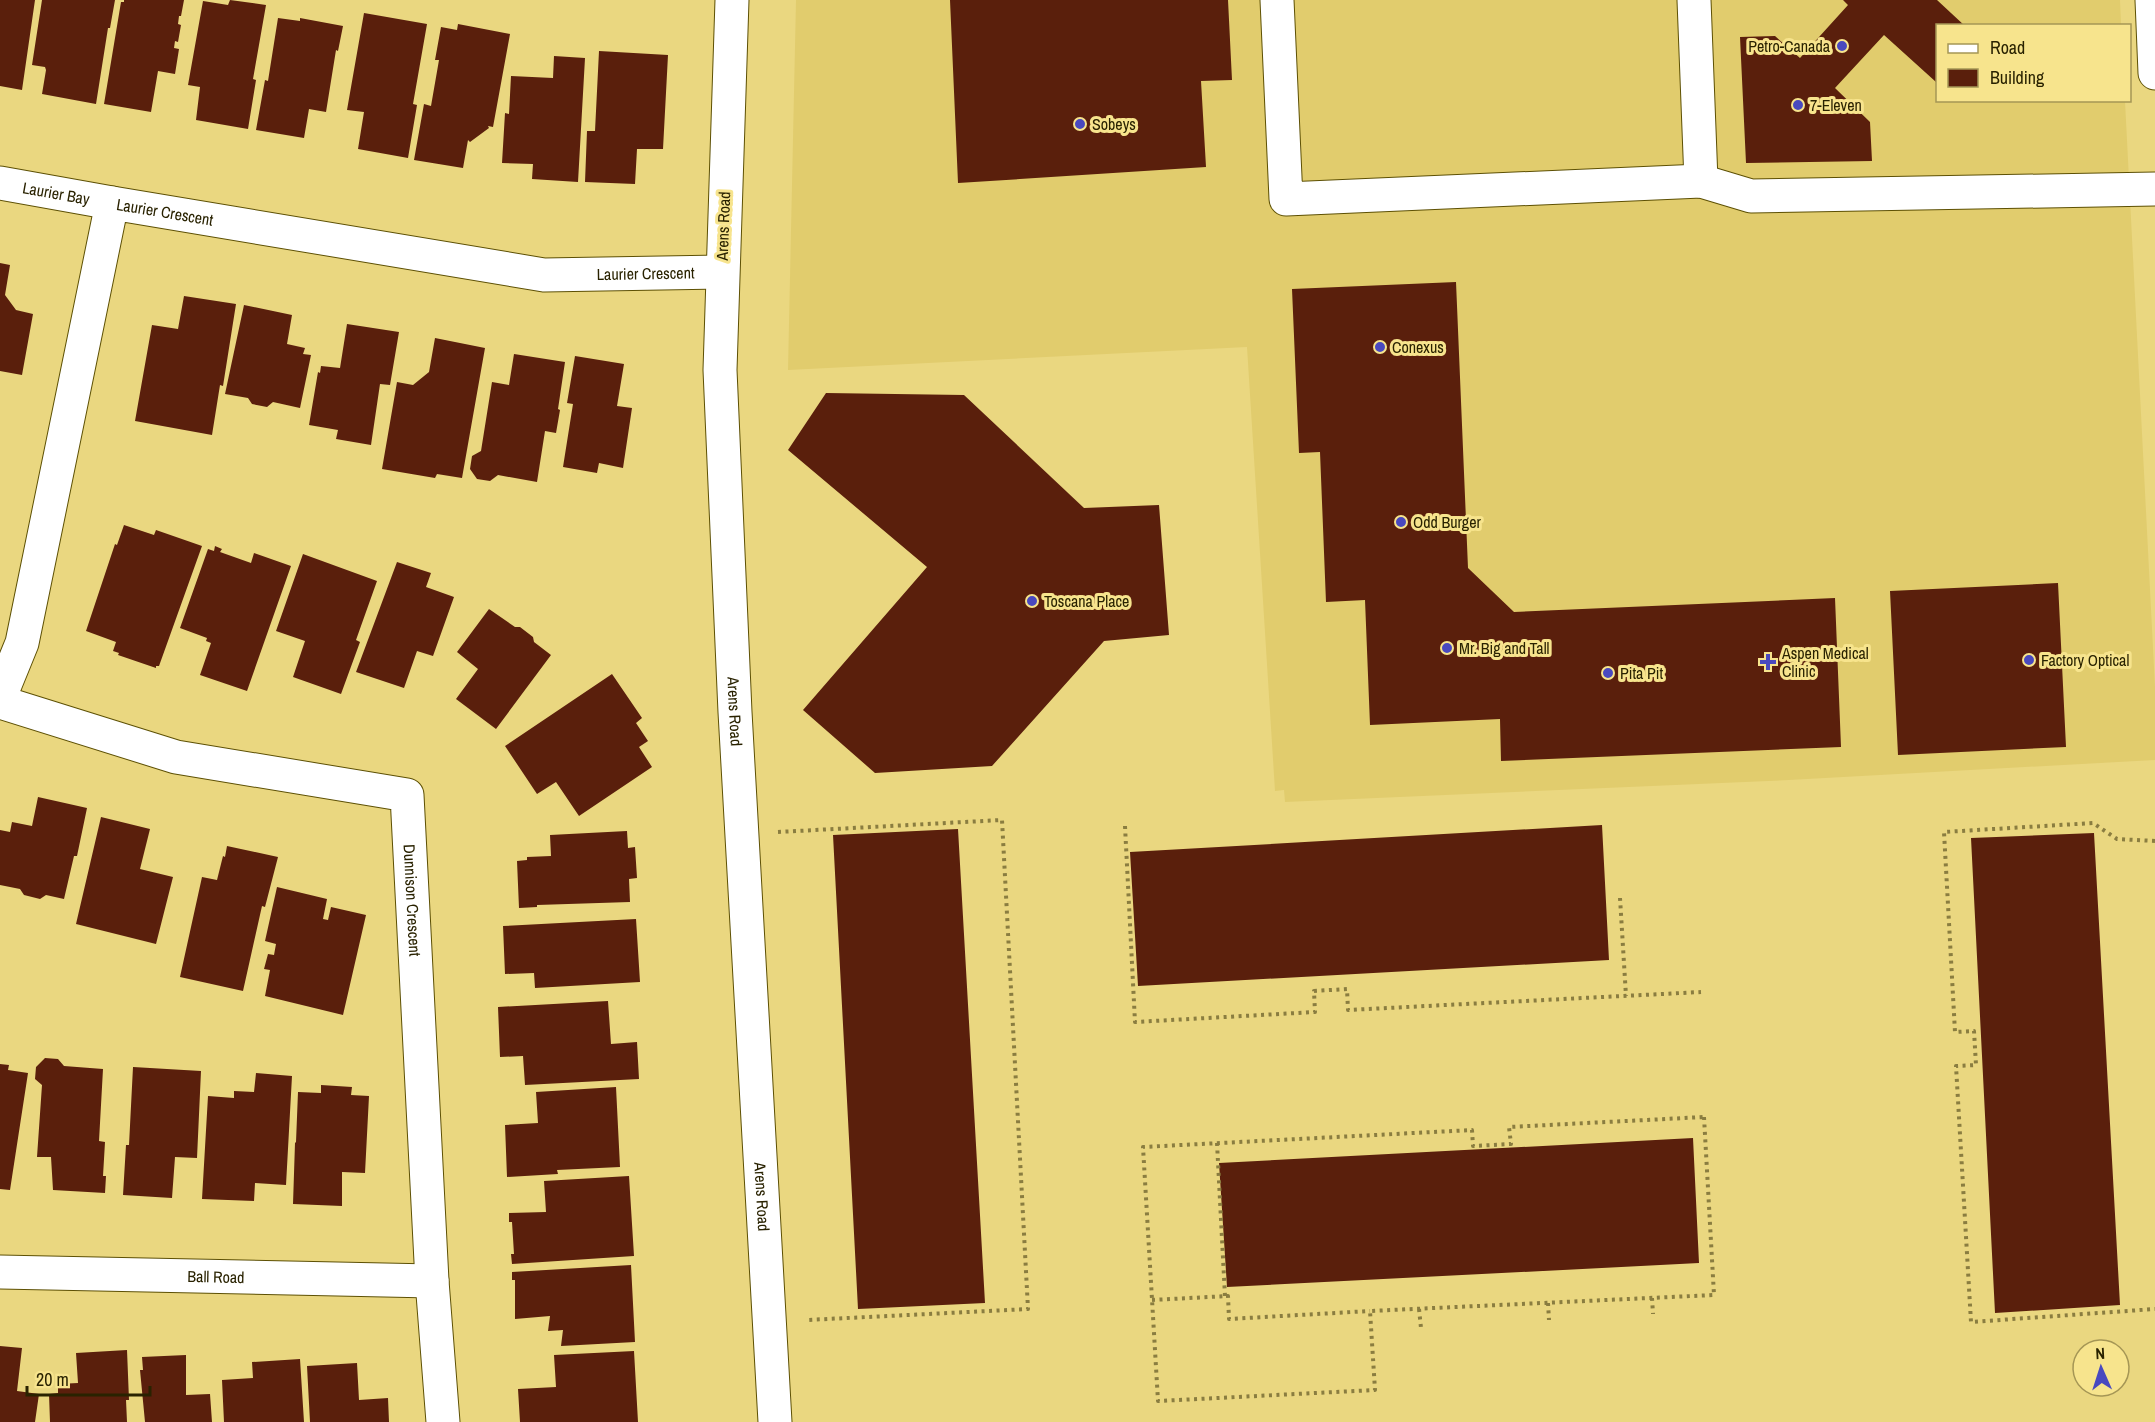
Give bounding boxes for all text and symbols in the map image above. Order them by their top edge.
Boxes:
legend [1936,24,2131,102]
place label: Petro-Canada [1748,35,1831,57]
text: Road [1990,35,2025,60]
marker: Petro-Canada [1835,39,1849,53]
text: Building [1990,65,2045,90]
place label: 7-Eleven [1810,94,1862,116]
marker: 7-Eleven [1791,98,1805,112]
place label: Sobeys [1092,113,1136,135]
marker: Sobeys [1073,117,1087,131]
street label: Laurier Bay [21,176,92,210]
street label: Arens Road [711,191,735,262]
street label: Laurier Crescent [115,193,215,231]
street label: Laurier Crescent [597,261,695,285]
place label: Conexus [1392,336,1444,358]
marker: Conexus [1373,340,1387,354]
place label: Odd Burger [1413,511,1481,533]
marker: Odd Burger [1394,515,1408,529]
place label: Toscana Place [1044,590,1129,612]
marker: Toscana Place [1025,594,1039,608]
place label: Mr. Big and Tall [1459,637,1550,659]
marker: Mr. Big and Tall [1440,641,1454,655]
place label: Aspen Medical Clinic [1781,642,1869,682]
place label: Factory Optical [2041,649,2129,671]
marker: Aspen Medical Clinic [1759,653,1777,671]
marker: Factory Optical [2022,653,2036,667]
place label: Pita Pit [1620,662,1663,684]
marker: Pita Pit [1601,666,1615,680]
street label: Arens Road [722,675,748,747]
street label: Dunnison Crescent [399,844,426,957]
street label: Arens Road [749,1160,775,1232]
street label: Ball Road [187,1265,245,1288]
north arrow [2071,1338,2131,1398]
text: N [2095,1342,2106,1364]
scale bar [27,1359,150,1397]
text: 20 m [36,1367,69,1392]

